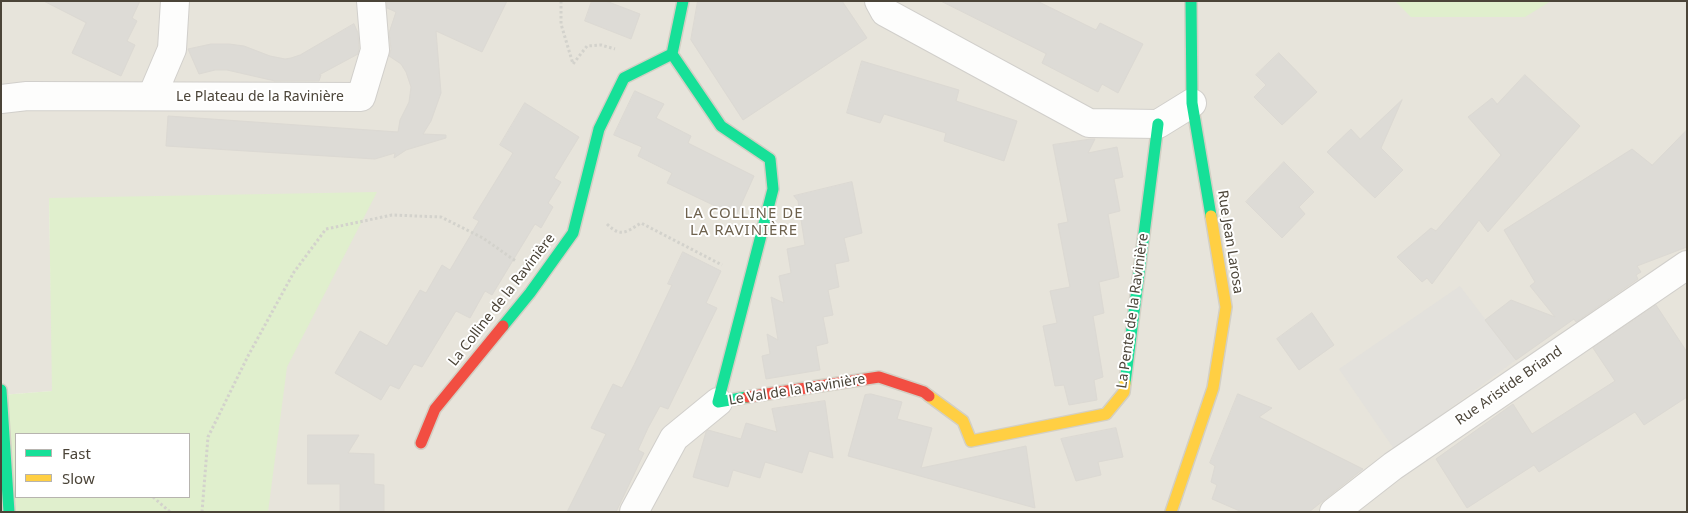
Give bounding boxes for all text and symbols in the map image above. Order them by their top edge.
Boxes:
street label: Le Plateau de la Ravinière [176,89,344,105]
street label: Rue Jean Larosa [1214,189,1246,295]
district label: LA COLLINE DE LA RAVINIÈRE [683,205,805,240]
street label: La Colline de la Ravinière [445,231,559,369]
street label: La Pente de la Ravinière [1114,232,1152,390]
street label: Rue Aristide Briand [1452,343,1566,429]
street label: Le Val de la Ravinière [727,371,867,409]
legend [15,433,190,498]
text: Fast [62,443,91,463]
text: Slow [62,468,95,488]

